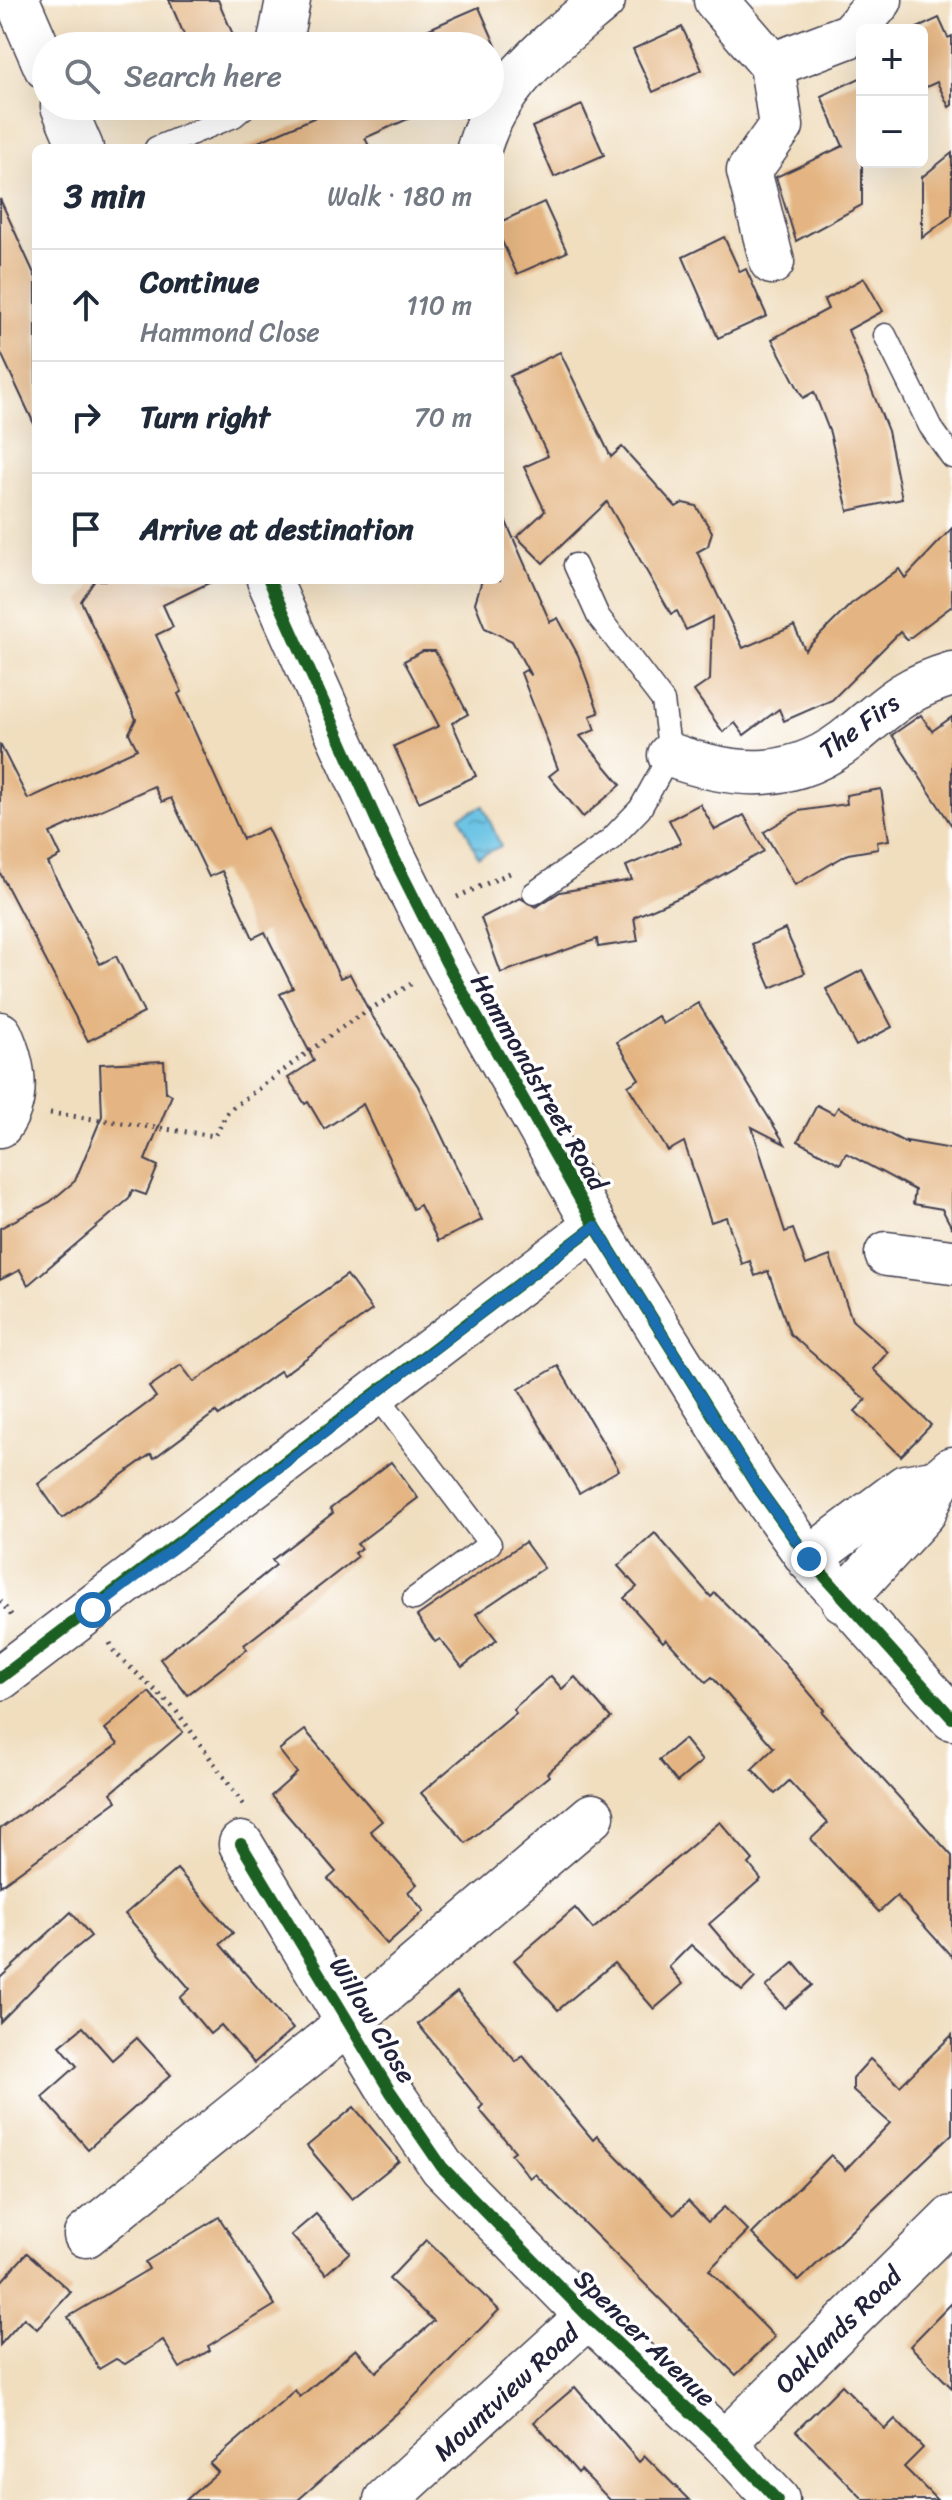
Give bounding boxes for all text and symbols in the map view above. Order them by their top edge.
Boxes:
map controls [856,24,928,168]
button: + [856,24,928,96]
search box [32,32,504,120]
text: Search here [124,49,282,103]
icon: search [60,54,104,98]
button: − [856,96,928,168]
text: 3 min [64,166,145,226]
text: Walk · 180 m [327,173,472,219]
text: Continue [140,255,259,309]
text: 110 m [407,282,472,328]
icon: ahead [64,283,108,327]
text: Hammond Close [140,309,320,355]
text: Turn right [140,390,270,444]
text: 70 m [414,394,472,440]
icon: right [64,395,108,439]
text: Arrive at destination [140,502,414,556]
icon: arrive [64,507,108,551]
street label: The Firs [809,680,910,771]
street label: Hammondstreet Road [458,964,621,1202]
route end [791,1541,827,1577]
route start [75,1592,111,1628]
street label: Willow Close [317,1947,429,2093]
street label: Oaklands Road [763,2253,915,2405]
street label: Spencer Avenue [563,2257,727,2419]
street label: Mountview Road [422,2310,592,2473]

